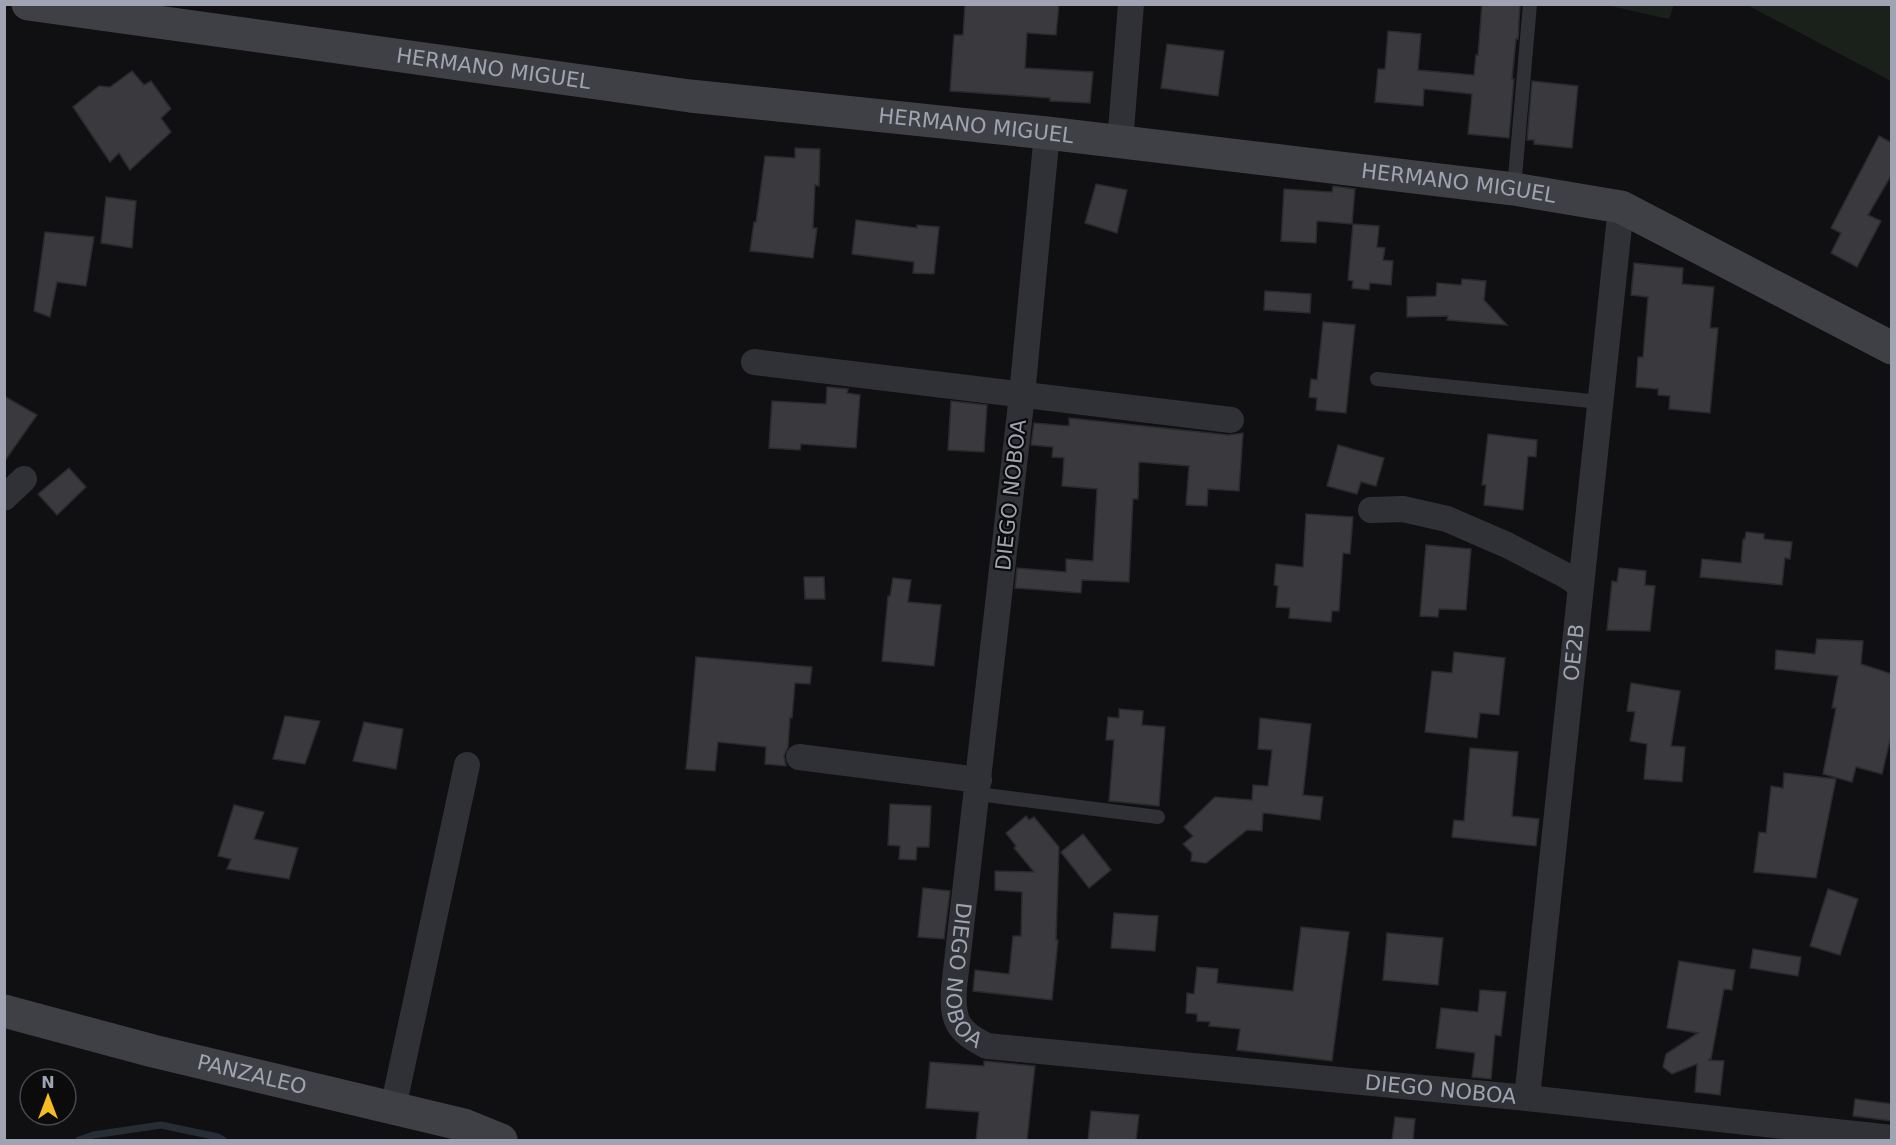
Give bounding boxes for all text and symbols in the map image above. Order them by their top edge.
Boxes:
street label: HERMANO MIGUEL [395,43,593,94]
street label: HERMANO MIGUEL [877,104,1075,148]
street label: HERMANO MIGUEL [1360,159,1558,208]
street label: DIEGO NOBOA [991,418,1031,572]
street label: OE2B [1559,623,1589,682]
street label: DIEGO NOBOA [941,901,987,1053]
street label: PANZALEO [195,1050,309,1099]
north arrow [18,1067,78,1127]
street label: DIEGO NOBOA [1364,1070,1518,1109]
text: N [41,1073,55,1092]

